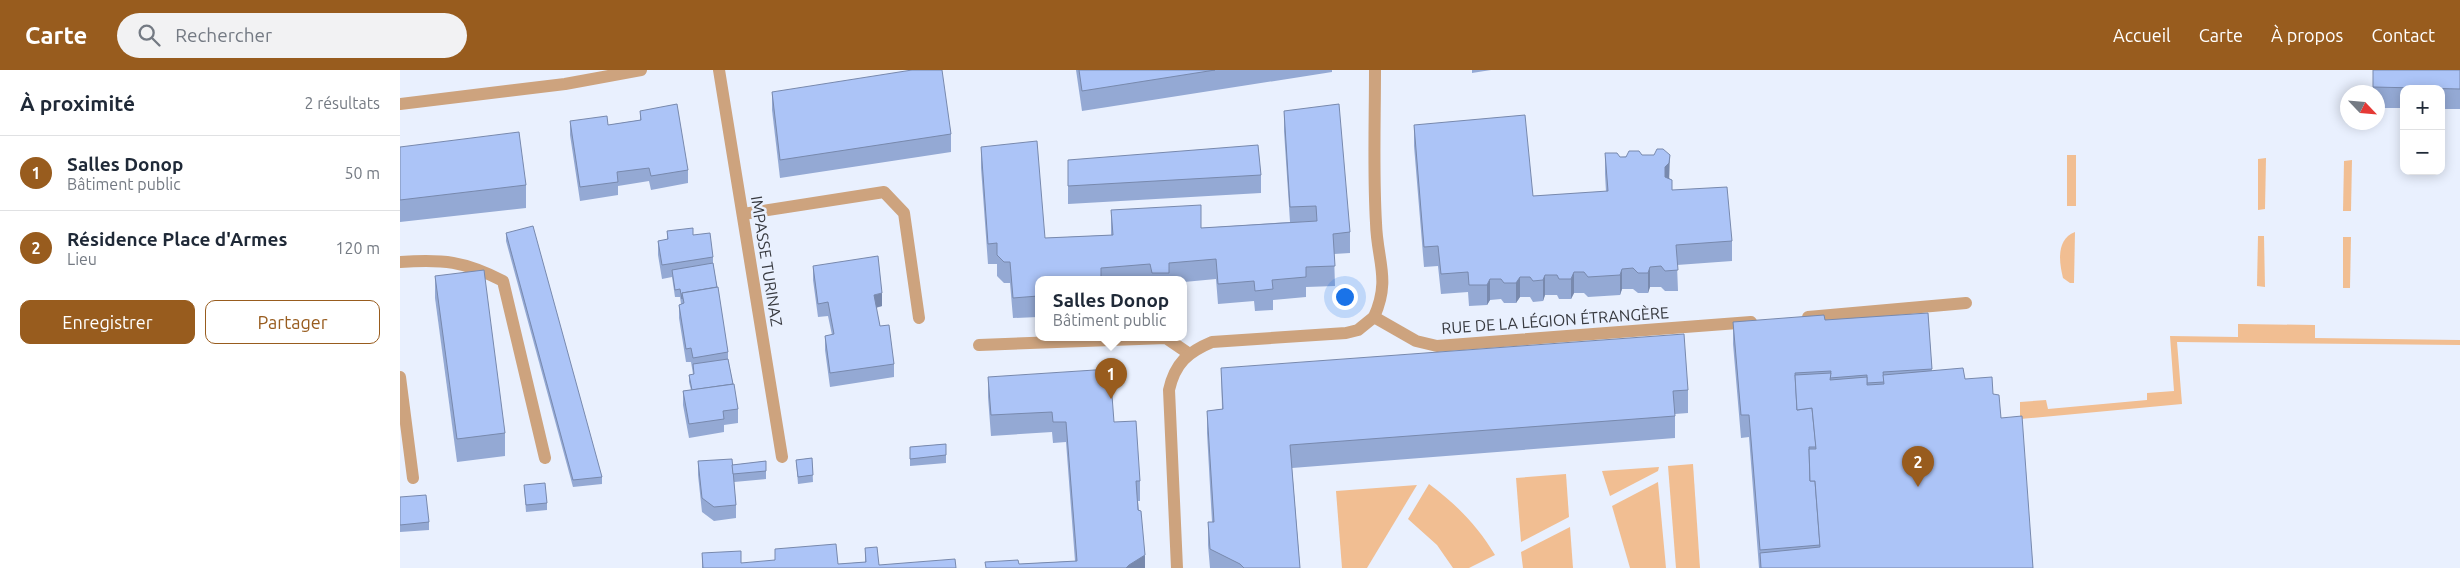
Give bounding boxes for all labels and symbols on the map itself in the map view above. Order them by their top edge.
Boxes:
north arrow [2340,85,2385,130]
street label: IMPASSE TURINAZ [748,194,786,328]
your location [1332,284,1358,310]
street label: RUE DE LA LÉGION ÉTRANGÈRE [1441,301,1669,337]
pin: 1 [1095,358,1127,399]
pin: 2 [1902,446,1934,487]

